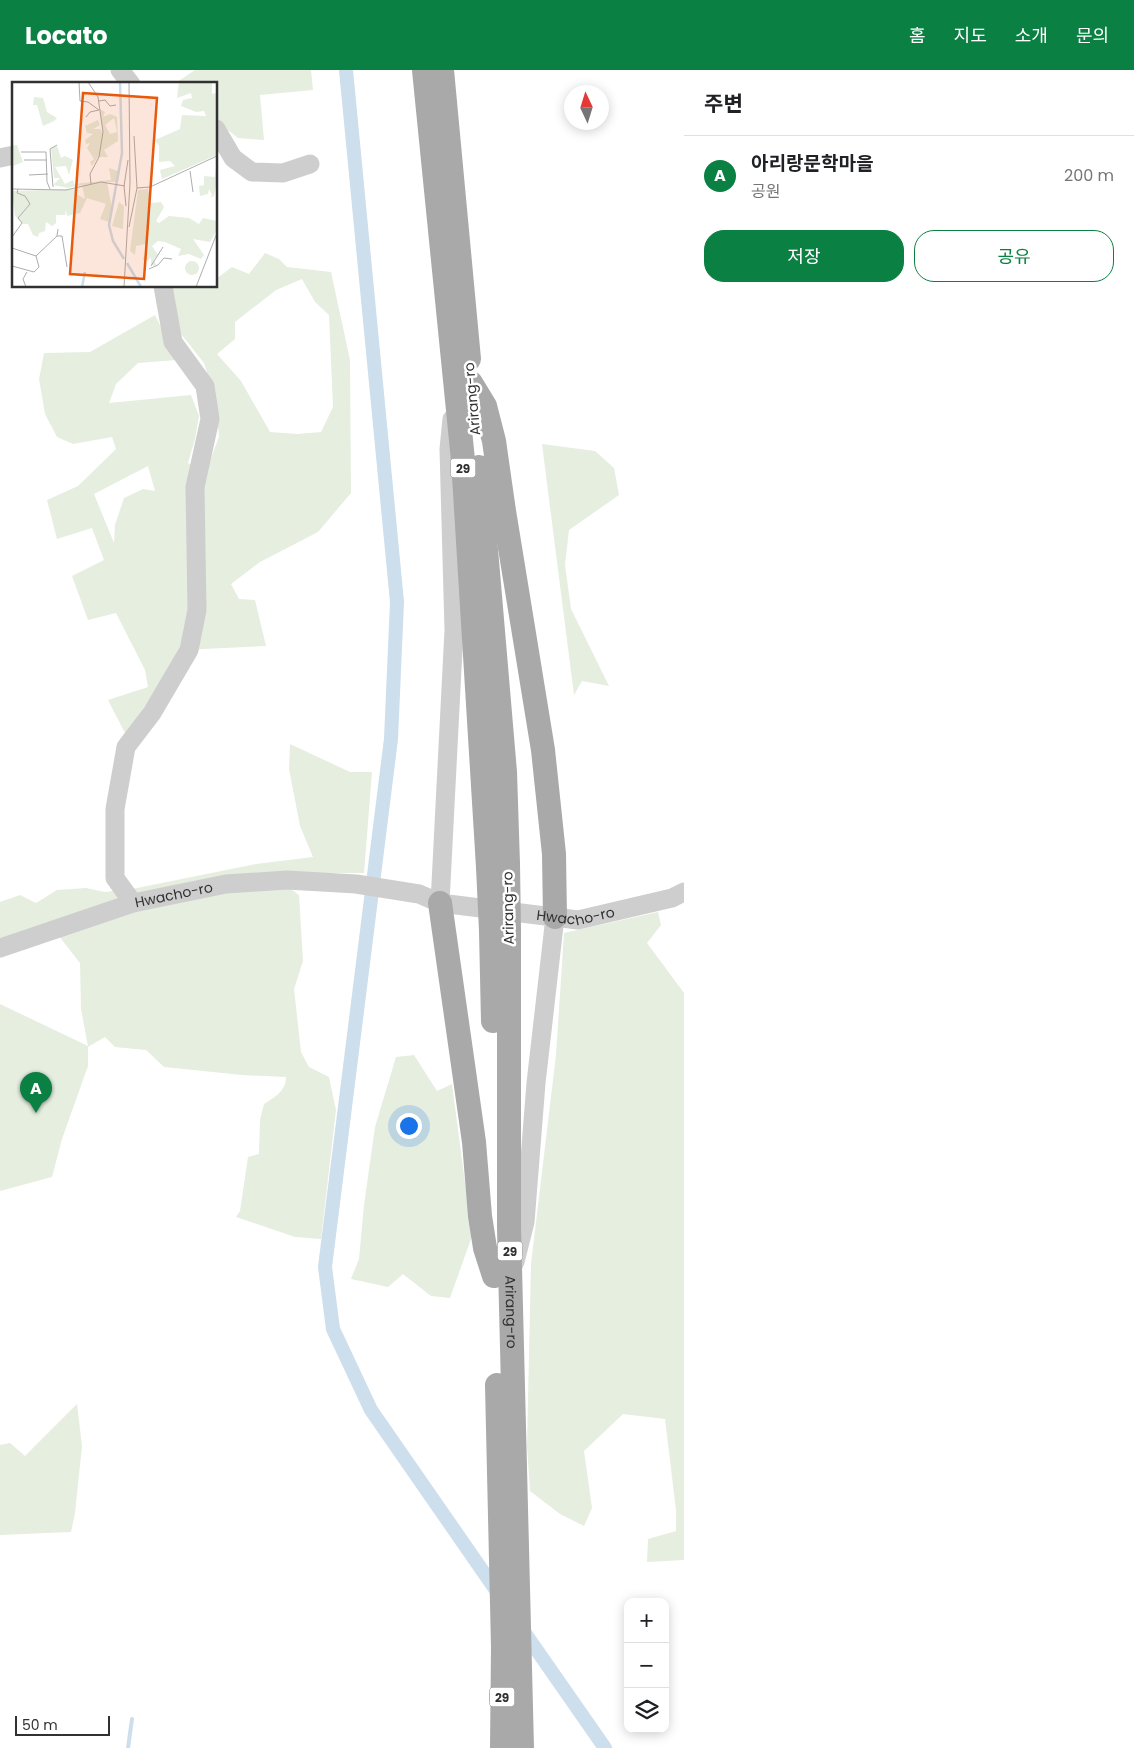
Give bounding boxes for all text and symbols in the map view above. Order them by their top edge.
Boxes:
text: Locato [25,19,108,52]
text: 홈 [909,23,926,48]
text: 지도 [954,23,987,48]
text: 소개 [1015,23,1048,48]
text: 문의 [1076,23,1109,48]
inset map [12,82,218,288]
north arrow [564,85,609,130]
text: 주변 [704,89,743,118]
text: 아리랑문학마을 [751,150,873,177]
text: A [714,164,726,187]
text: 200 m [1064,164,1114,187]
text: 공원 [751,180,780,203]
button: 저장 [704,230,904,282]
button: 공유 [914,230,1114,282]
street label: Arirang-ro [459,362,485,436]
road number: 29 [450,458,476,478]
street label: Arirang-ro [497,871,519,945]
street label: Hwacho-ro [133,877,214,912]
street label: Hwacho-ro [535,902,617,930]
pin: A [20,1072,52,1113]
your location [396,1113,422,1139]
road number: 29 [498,1242,522,1260]
street label: Arirang-ro [500,1275,522,1349]
map controls [624,1598,669,1733]
button: + [624,1598,669,1643]
button: − [624,1643,669,1688]
road number: 29 [490,1688,514,1706]
button: layers [624,1688,669,1733]
scale bar [15,1713,110,1736]
text: 50 m [22,1715,58,1735]

